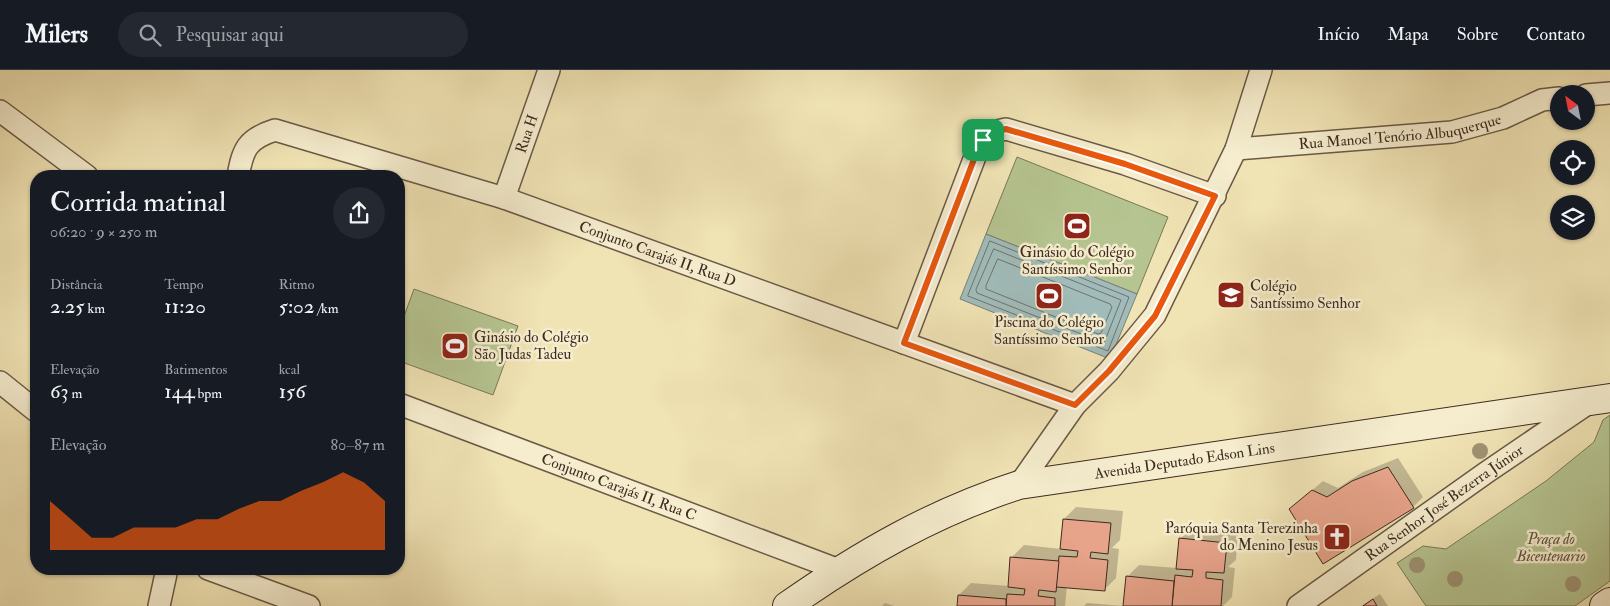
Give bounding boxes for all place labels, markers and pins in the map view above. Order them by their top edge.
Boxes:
pin [962,119,1004,161]
sports icon: Ginásio do Colégio Santíssimo Senhor [1062,211,1092,241]
place label: Ginásio do Colégio Santíssimo Senhor [1020,243,1134,279]
place label: Colégio Santíssimo Senhor [1250,277,1361,313]
school or university icon: Colégio Santíssimo Senhor [1216,280,1246,310]
sports icon: Piscina do Colégio Santíssimo Senhor [1034,281,1064,311]
place label: Piscina do Colégio Santíssimo Senhor [994,313,1105,349]
place label: Ginásio do Colégio São Judas Tadeu [474,328,588,365]
sports icon: Ginásio do Colégio São Judas Tadeu [440,331,470,361]
place label: Paróquia Santa Terezinha do Menino Jesus [1165,519,1319,556]
church icon: Paróquia Santa Terezinha do Menino Jesus [1322,522,1352,552]

